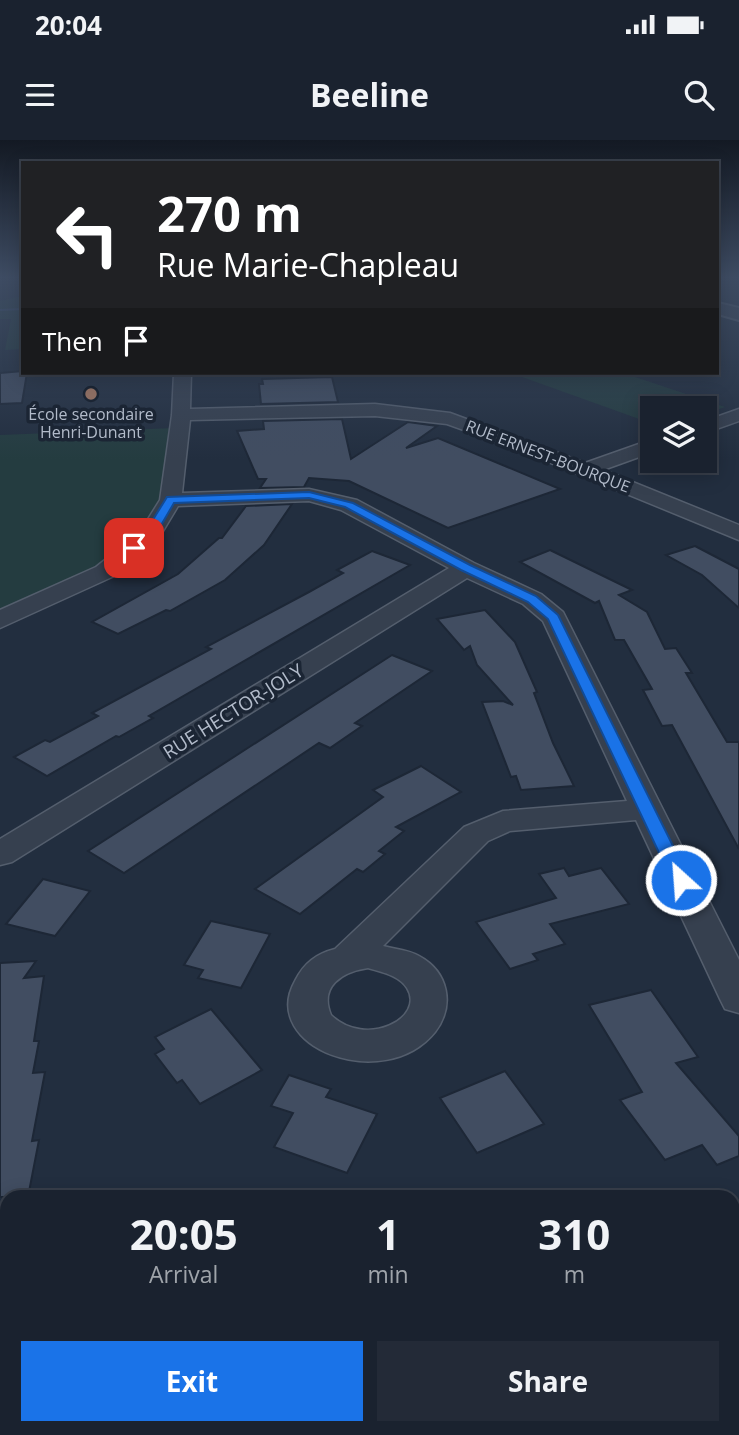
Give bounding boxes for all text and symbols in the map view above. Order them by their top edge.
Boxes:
text: 20:04 [35,7,102,43]
text: Beeline [310,73,429,116]
icon: menu [21,76,59,114]
icon: search [680,76,718,114]
text: 270 m [157,180,302,246]
icon: left [42,189,133,280]
text: Rue Marie-Chapleau [157,243,459,286]
icon: arrive [117,322,155,360]
text: Then [42,323,103,359]
marker: École secondaire Henri-Dunant [83,386,99,402]
map controls [640,396,717,473]
button: layers [640,396,717,473]
place label: École secondaire Henri-Dunant [28,403,154,443]
street label: RUE ERNEST-BOURQUE [463,414,633,498]
pin [104,518,164,578]
icon: arrive [115,529,153,567]
street label: RUE HECTOR-JOLY [158,657,309,765]
position arrow [644,843,718,917]
text: 20:05 [130,1205,238,1262]
text: 1 [376,1205,400,1262]
text: 310 [538,1205,610,1262]
text: Arrival [149,1258,218,1290]
text: min [367,1258,409,1290]
text: m [564,1258,585,1290]
button: Exit [21,1341,363,1421]
button: Share [377,1341,719,1421]

